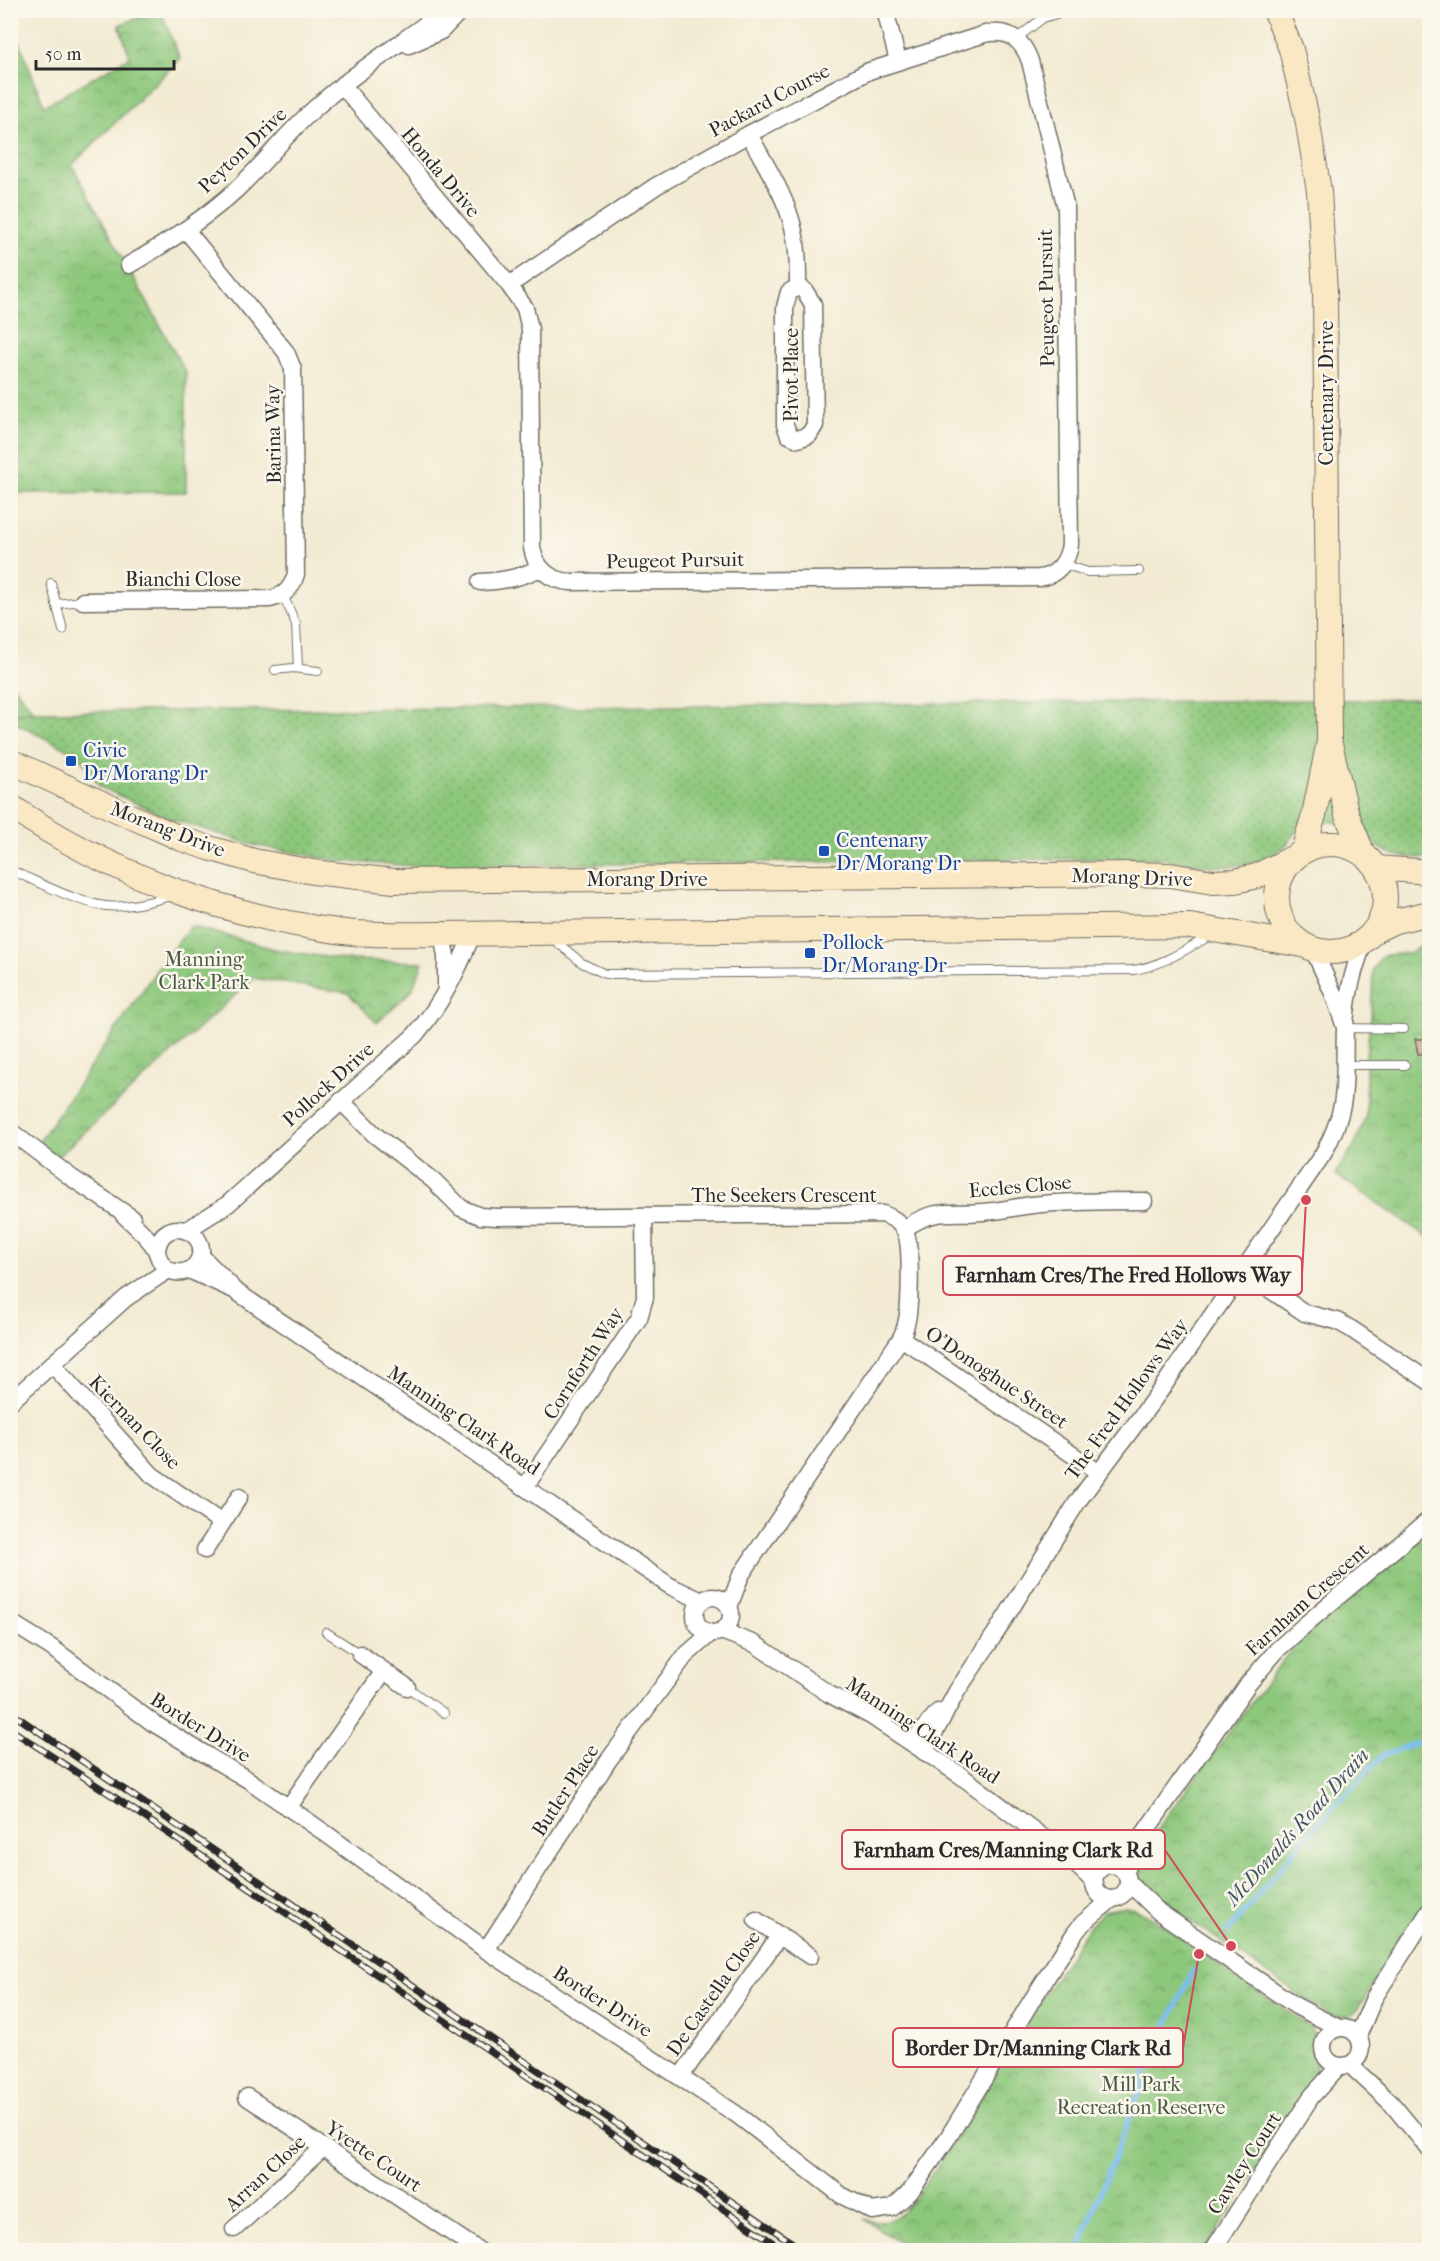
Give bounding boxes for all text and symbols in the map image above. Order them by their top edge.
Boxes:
scale bar [36,33,174,71]
text: 50 m [45,44,82,65]
street label: Packard Course [705,59,834,142]
street label: Peyton Drive [193,103,291,198]
street label: Honda Drive [396,123,485,222]
street label: Peugeot Pursuit [1034,229,1059,367]
street label: Centenary Drive [1315,320,1338,466]
street label: Pivot Place [780,328,803,422]
street label: Barina Way [261,383,286,484]
street label: Peugeot Pursuit [606,548,744,573]
street label: Bianchi Close [125,568,241,591]
place label: Civic Dr/Morang Dr [83,739,208,785]
marker: Civic Dr/Morang Dr [64,754,78,768]
street label: Morang Drive [107,797,229,862]
place label: Centenary Dr/Morang Dr [836,829,961,875]
marker: Centenary Dr/Morang Dr [817,844,831,858]
street label: Morang Drive [1071,864,1193,891]
street label: Morang Drive [586,868,708,891]
place label: Pollock Dr/Morang Dr [822,931,947,977]
marker: Pollock Dr/Morang Dr [803,946,817,960]
park label: Manning Clark Park [159,948,250,994]
street label: Pollock Drive [278,1037,379,1131]
street label: Eccles Close [968,1171,1072,1202]
street label: The Seekers Crescent [691,1184,877,1207]
callout: Farnham Cres/The Fred Hollows Way [943,1256,1302,1295]
text: Farnham Cres/The Fred Hollows Way [954,1263,1292,1287]
street label: Cornforth Way [539,1302,629,1424]
street label: The Fred Hollows Way [1060,1313,1194,1485]
street label: O'Donoghue Street [921,1321,1072,1434]
street label: Manning Clark Road [383,1361,545,1481]
street label: Kiernan Close [84,1371,185,1474]
street label: Farnham Crescent [1241,1538,1374,1661]
street label: Manning Clark Road [841,1672,1005,1789]
street label: Border Drive [146,1688,255,1767]
street label: Butler Place [527,1740,604,1841]
water label: McDonalds Road Drain [1219,1743,1374,1912]
callout: Farnham Cres/Manning Clark Rd [842,1830,1165,1869]
text: Farnham Cres/Manning Clark Rd [852,1838,1153,1862]
street label: De Castella Close [662,1926,765,2060]
street label: Border Drive [549,1961,657,2042]
callout: Border Dr/Manning Clark Rd [893,2028,1183,2067]
text: Border Dr/Manning Clark Rd [905,2036,1171,2060]
park label: Mill Park Recreation Reserve [1057,2073,1225,2119]
street label: Cawley Court [1203,2108,1286,2219]
street label: Yvette Court [321,2115,426,2197]
street label: Arran Close [220,2130,310,2217]

